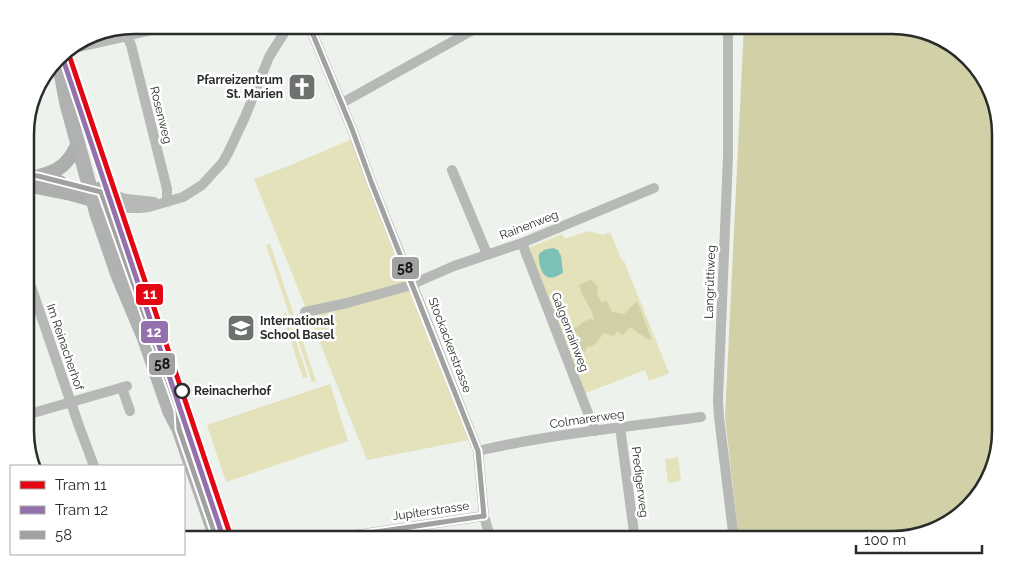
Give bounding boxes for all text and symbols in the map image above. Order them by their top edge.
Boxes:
church icon: Pfarreizentrum St. Marien [287,72,317,102]
place label: Pfarreizentrum St. Marien [197,73,283,101]
street label: Rosenweg [147,85,175,145]
street label: Rainenweg [498,207,560,243]
street label: Langrüttiweg [702,245,718,319]
line badge: 58 [391,256,420,280]
text: 58 [397,260,413,276]
line badge: 11 [135,283,164,306]
text: 11 [143,286,157,302]
street label: Galgenrainweg [548,290,592,374]
street label: Stockackerstrasse [425,295,475,395]
street label: Im Reinacherhof [44,302,87,393]
school or university icon: International School Basel [226,313,256,343]
place label: International School Basel [260,314,334,342]
line badge: 12 [140,320,169,344]
text: 12 [147,324,162,340]
line badge: 58 [148,352,176,376]
text: 58 [154,356,170,372]
marker: Reinacherhof [174,383,190,399]
place label: Reinacherhof [194,384,271,398]
street label: Colmarerweg [549,407,625,431]
street label: Predigerweg [629,446,651,518]
legend [10,465,185,555]
text: Tram 11 [55,476,107,494]
street label: Jupiterstrasse [392,499,470,523]
text: Tram 12 [55,501,108,519]
scale bar [856,522,982,554]
text: 58 [55,526,72,544]
text: 100 m [864,531,906,549]

